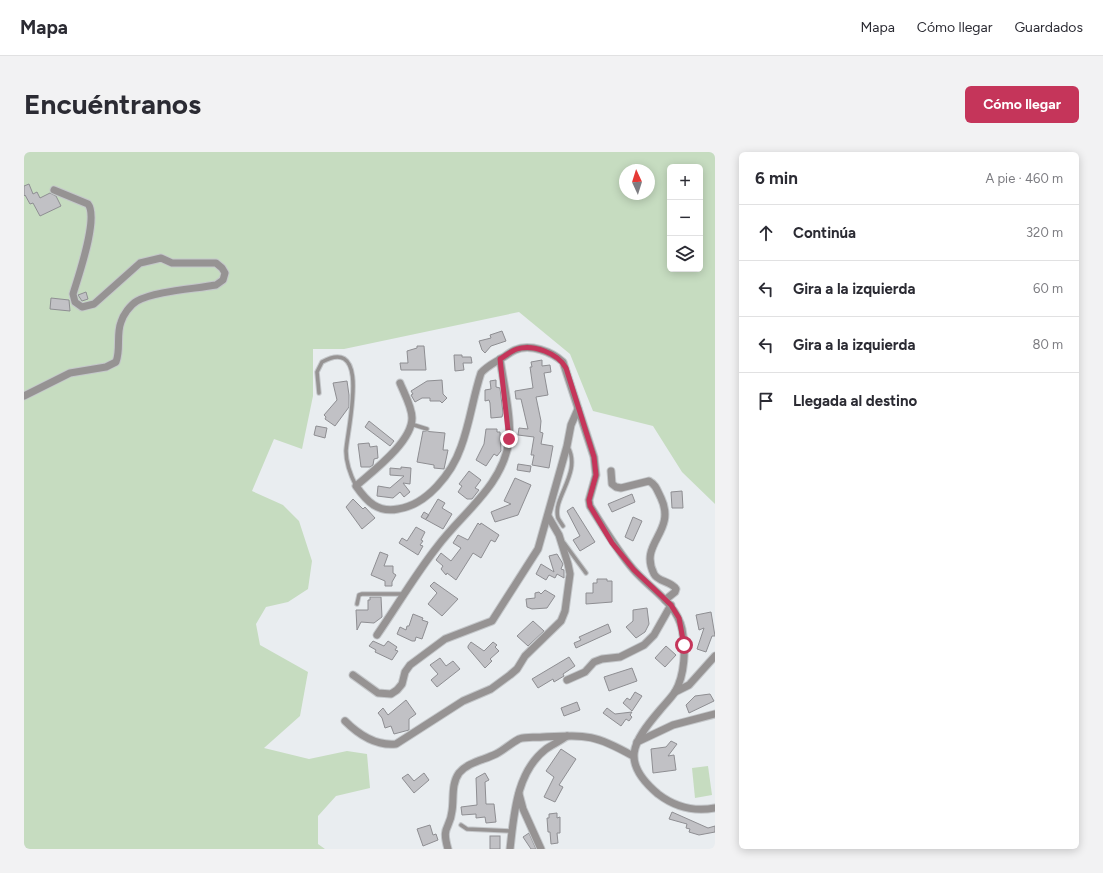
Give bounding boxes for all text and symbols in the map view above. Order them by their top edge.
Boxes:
text: Mapa [20,16,68,39]
text: Mapa [860,19,895,36]
text: Cómo llegar [917,19,992,36]
text: Guardados [1014,19,1083,36]
button: Cómo llegar [965,86,1079,123]
text: Encuéntranos [24,87,201,121]
north arrow [619,164,655,200]
map controls [667,164,703,272]
button: + [667,164,703,200]
text: 6 min [755,168,798,188]
text: A pie · 460 m [985,171,1063,186]
button: − [667,200,703,236]
icon: ahead [755,222,777,244]
text: Continúa [793,224,856,242]
text: 320 m [1026,225,1063,240]
button: layers [667,236,703,272]
icon: left [755,278,777,300]
text: Gira a la izquierda [793,280,915,298]
text: 60 m [1033,281,1063,296]
icon: left [755,334,777,356]
text: Gira a la izquierda [793,336,915,354]
text: 80 m [1032,337,1063,352]
icon: arrive [755,390,777,412]
text: Llegada al destino [793,392,917,410]
route end [500,430,518,448]
route start [675,636,693,654]

